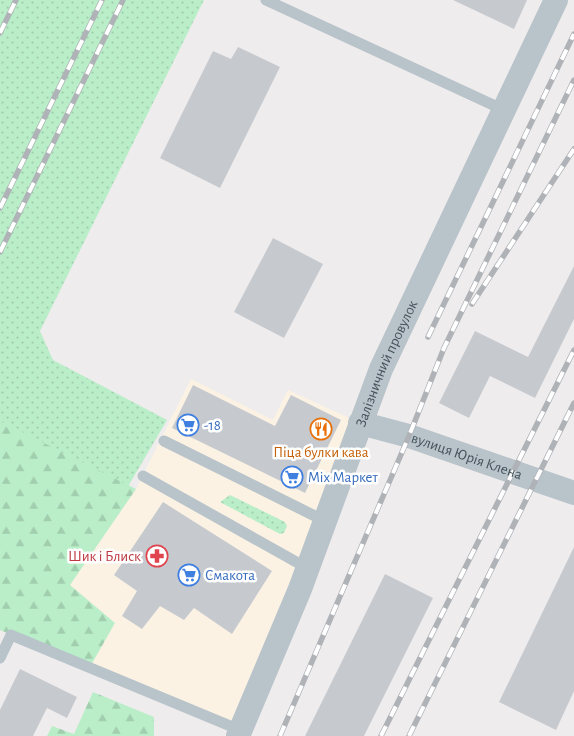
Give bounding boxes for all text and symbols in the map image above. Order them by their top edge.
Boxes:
street label: Залізничний провулок [353,298,420,429]
supermarket icon: -18 [176,413,200,437]
restaurant icon: Піца булки кава [309,417,333,441]
place label: -18 [204,418,221,433]
street label: вулиця Юрія Клена [409,430,524,483]
place label: Піца булки кава [273,445,369,460]
supermarket icon: Mix Маркет [280,465,304,489]
place label: Mix Маркет [308,470,378,485]
pharmacy icon: Шик і Блиск [145,544,169,568]
place label: Шик і Блиск [68,549,141,564]
supermarket icon: Смакота [177,563,201,587]
place label: Смакота [205,568,255,583]

